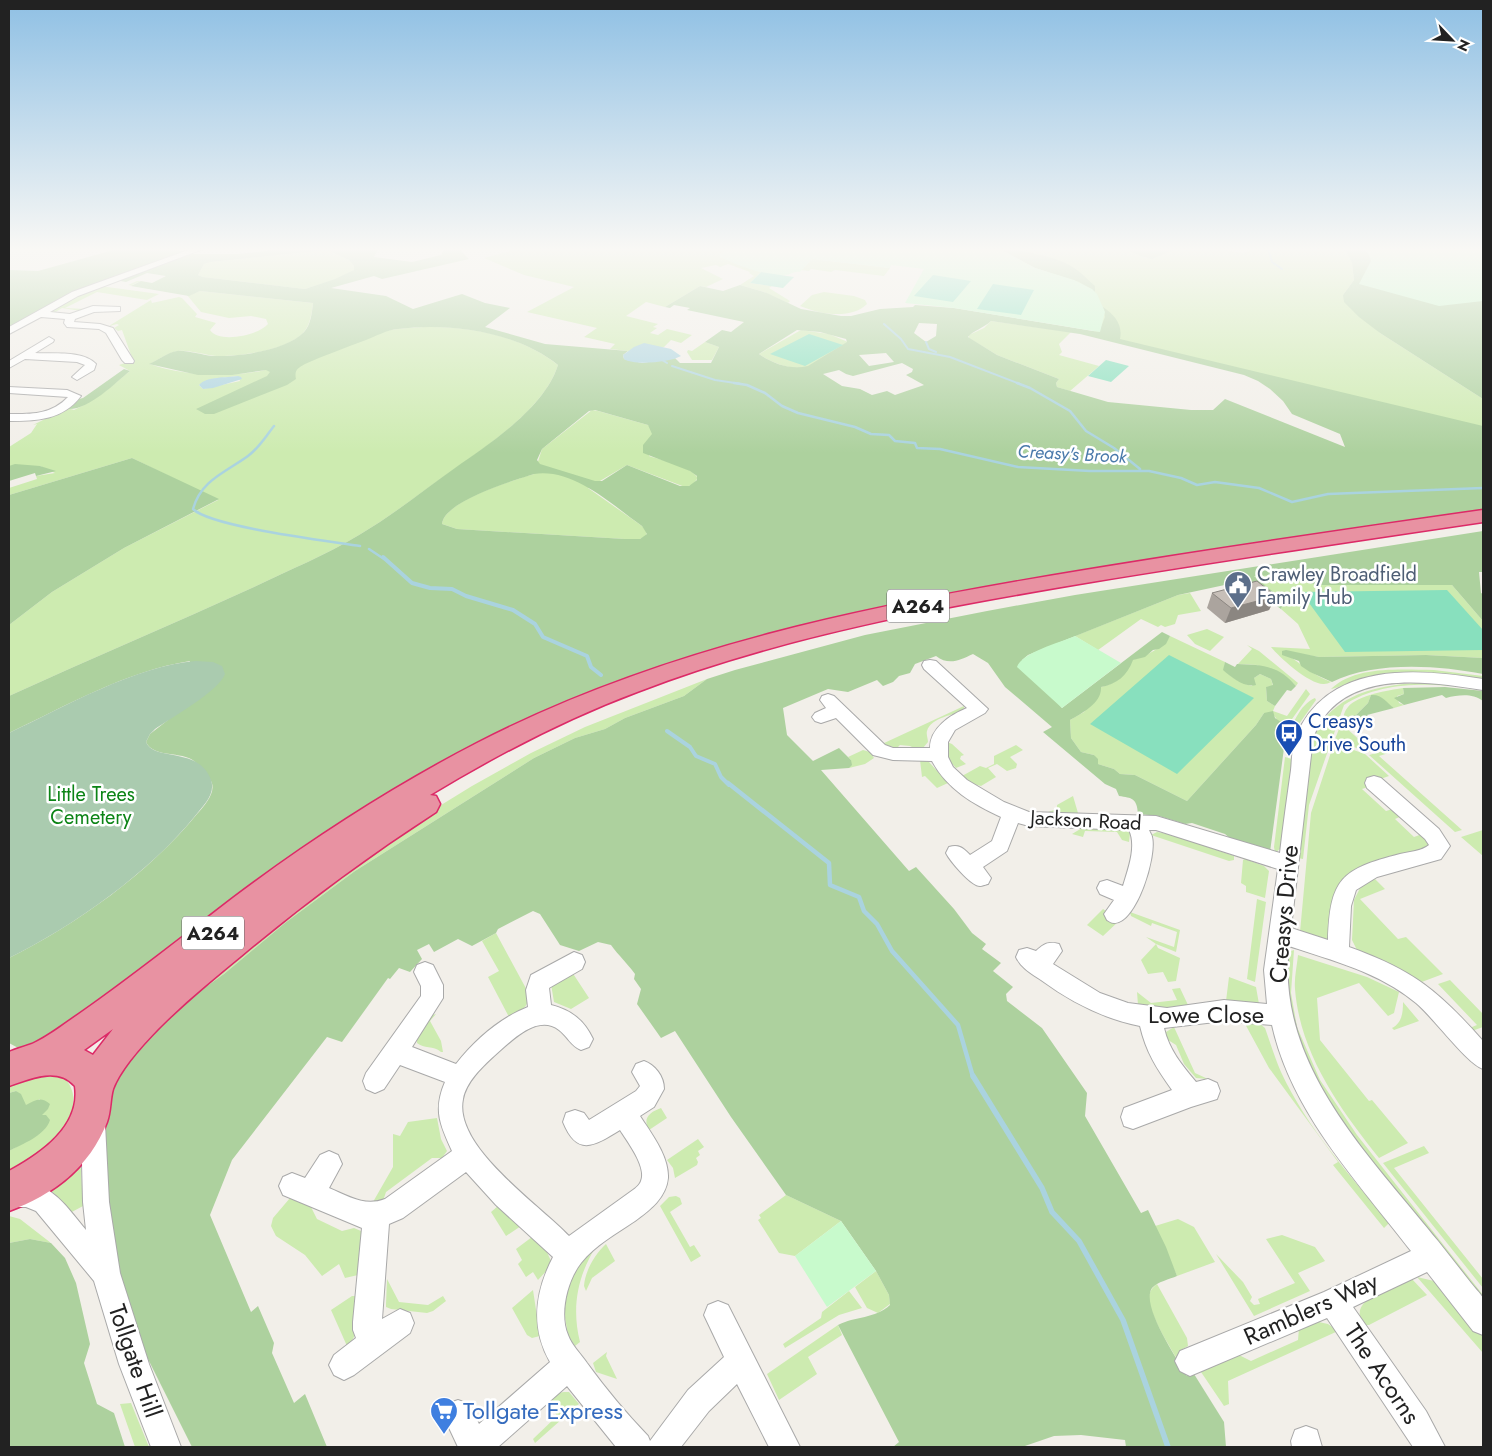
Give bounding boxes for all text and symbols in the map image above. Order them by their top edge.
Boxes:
north arrow [1427,15,1477,65]
text: N [1452,36,1475,55]
water label: Creasy's Brook [1017,438,1129,470]
place label: Crawley Broadfield Family Hub [1257,560,1417,612]
public building icon: Crawley Broadfield Family Hub [1223,570,1253,609]
road number: A264 [887,590,949,622]
place label: Creasys Drive South [1308,707,1406,759]
bus stop icon: Creasys Drive South [1274,718,1304,757]
park label: Little Trees Cemetery [47,780,135,832]
street label: Jackson Road [1027,803,1142,838]
street label: Creasys Drive [1260,843,1307,984]
road number: A264 [182,916,244,950]
street label: Lowe Close [1148,997,1264,1032]
street label: Ramblers Way [1238,1263,1384,1354]
street label: Tollgate Hill [100,1299,171,1422]
street label: The Acorns [1336,1317,1429,1431]
place label: Tollgate Express [463,1393,623,1428]
supermarket icon: Tollgate Express [429,1396,459,1435]

